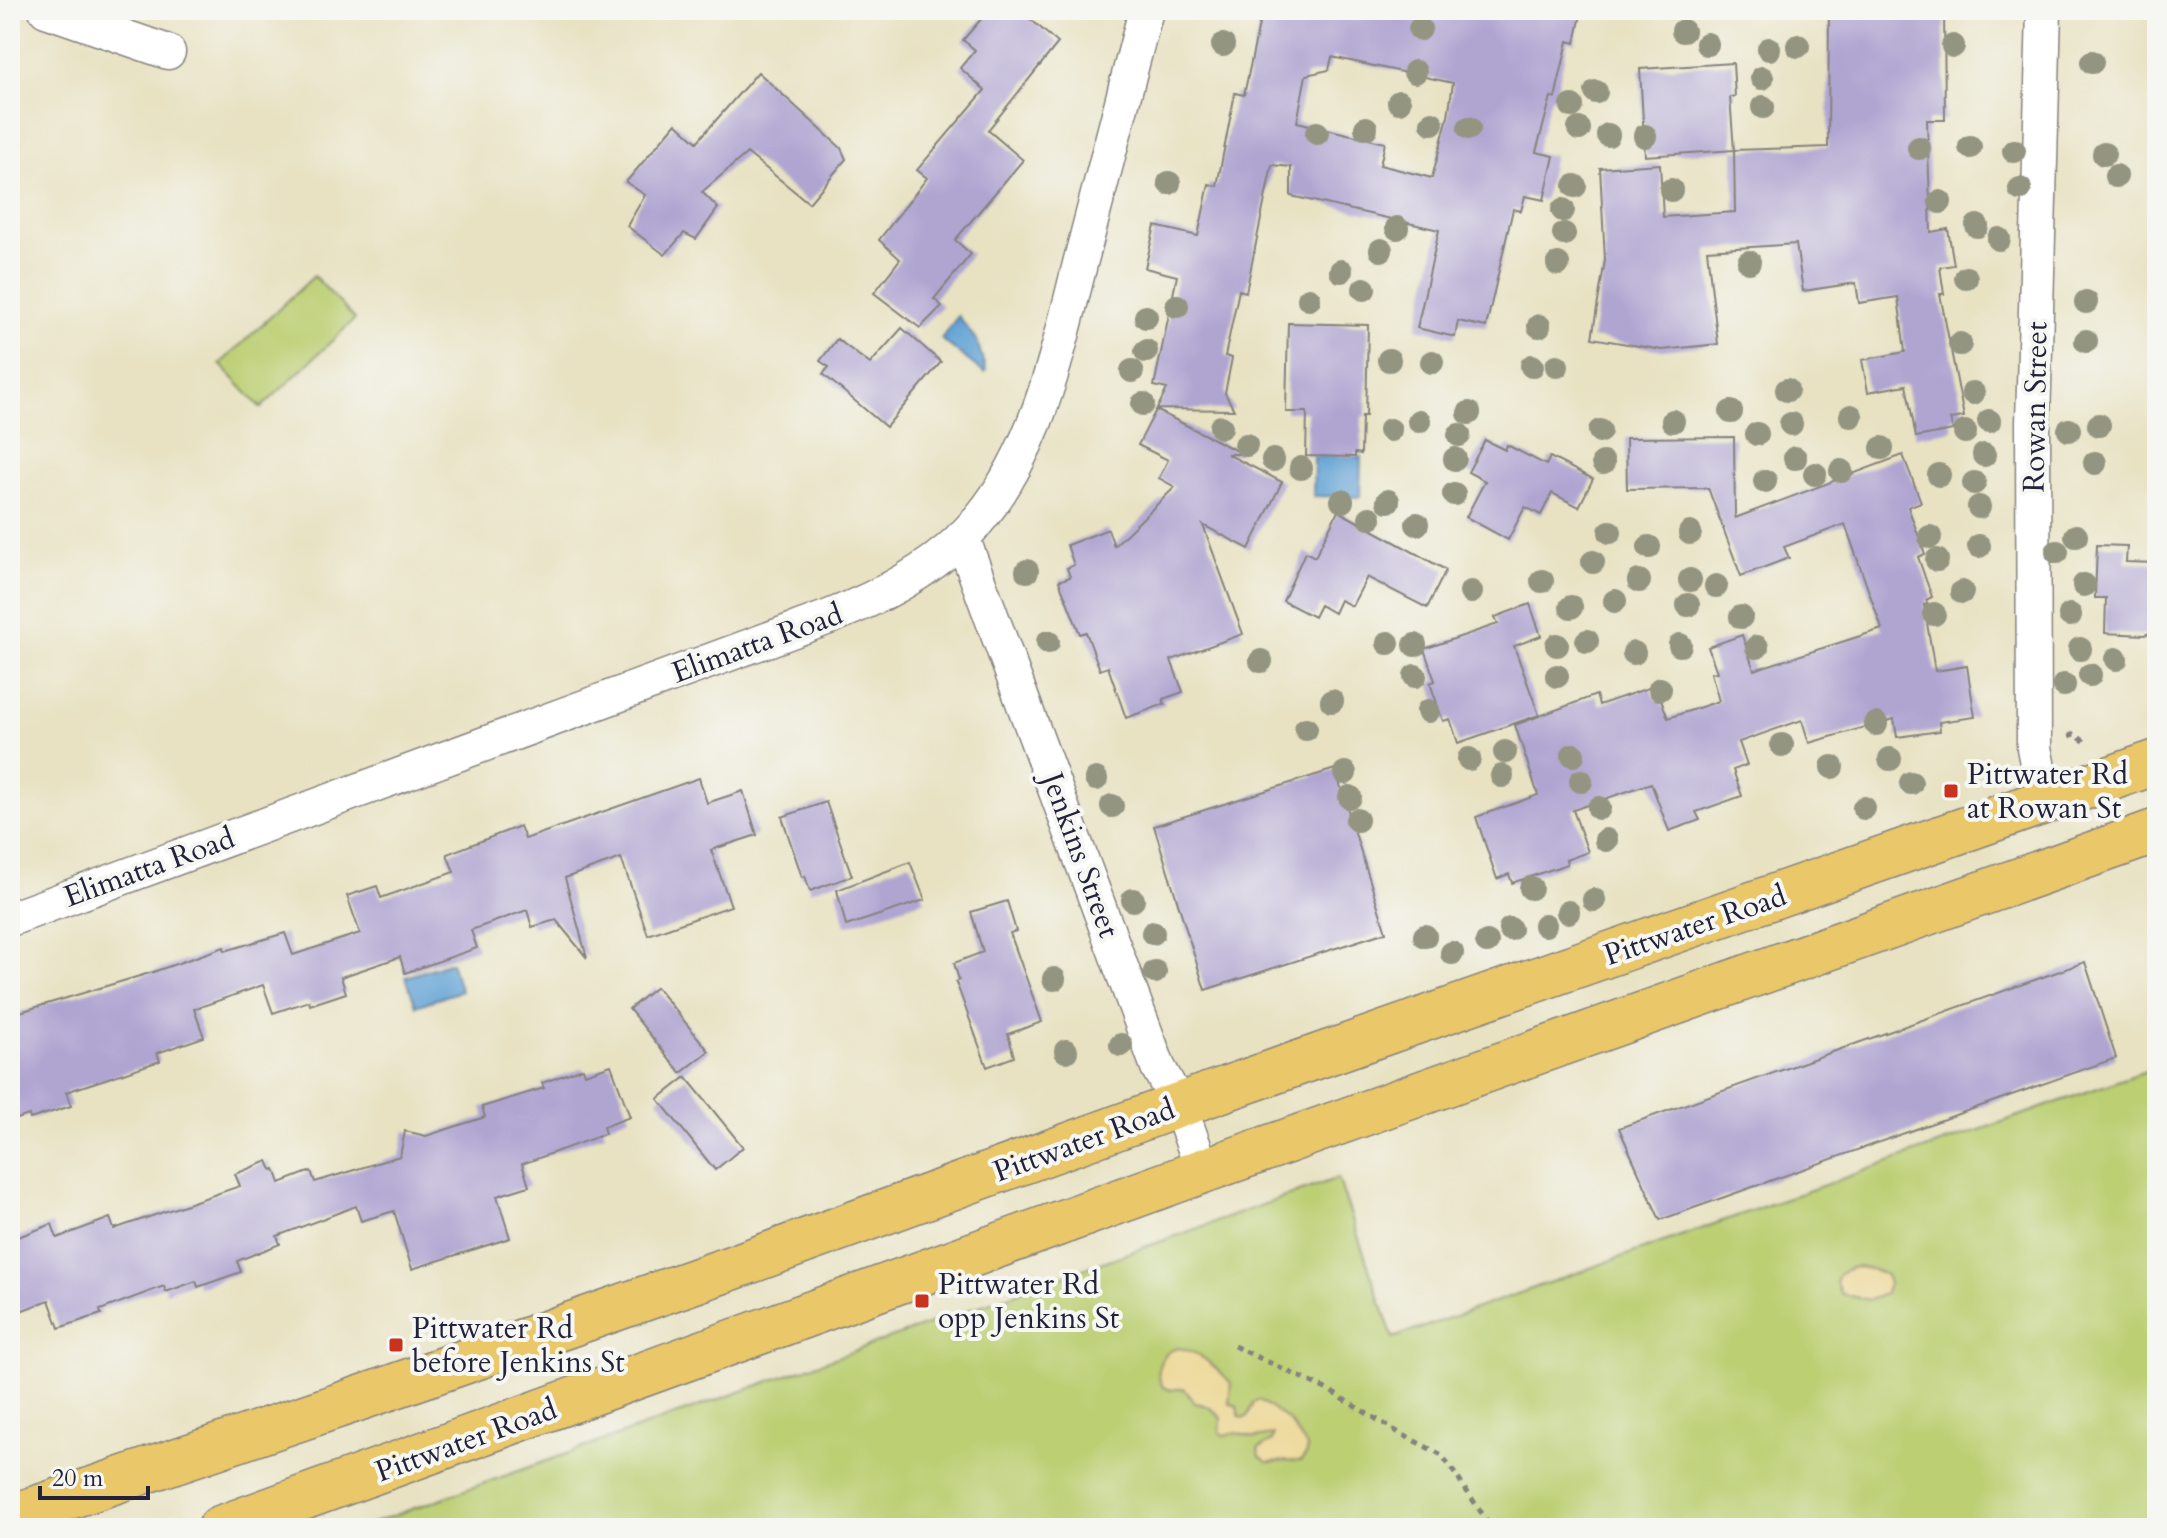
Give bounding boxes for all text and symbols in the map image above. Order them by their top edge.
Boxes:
street label: Rowan Street [2014,320,2058,493]
street label: Elimatta Road [666,594,848,693]
place label: Pittwater Rd at Rowan St [1967,754,2128,829]
street label: Jenkins Street [1030,763,1129,944]
marker: Pittwater Rd at Rowan St [1942,782,1960,800]
street label: Elimatta Road [58,818,240,917]
street label: Pittwater Road [1599,875,1792,976]
street label: Pittwater Road [988,1089,1181,1192]
place label: Pittwater Rd opp Jenkins St [938,1264,1120,1339]
marker: Pittwater Rd opp Jenkins St [913,1292,931,1310]
place label: Pittwater Rd before Jenkins St [412,1308,625,1383]
marker: Pittwater Rd before Jenkins St [387,1336,405,1354]
street label: Pittwater Road [370,1389,563,1492]
scale bar [40,1450,148,1500]
text: 20 m [52,1462,104,1495]

